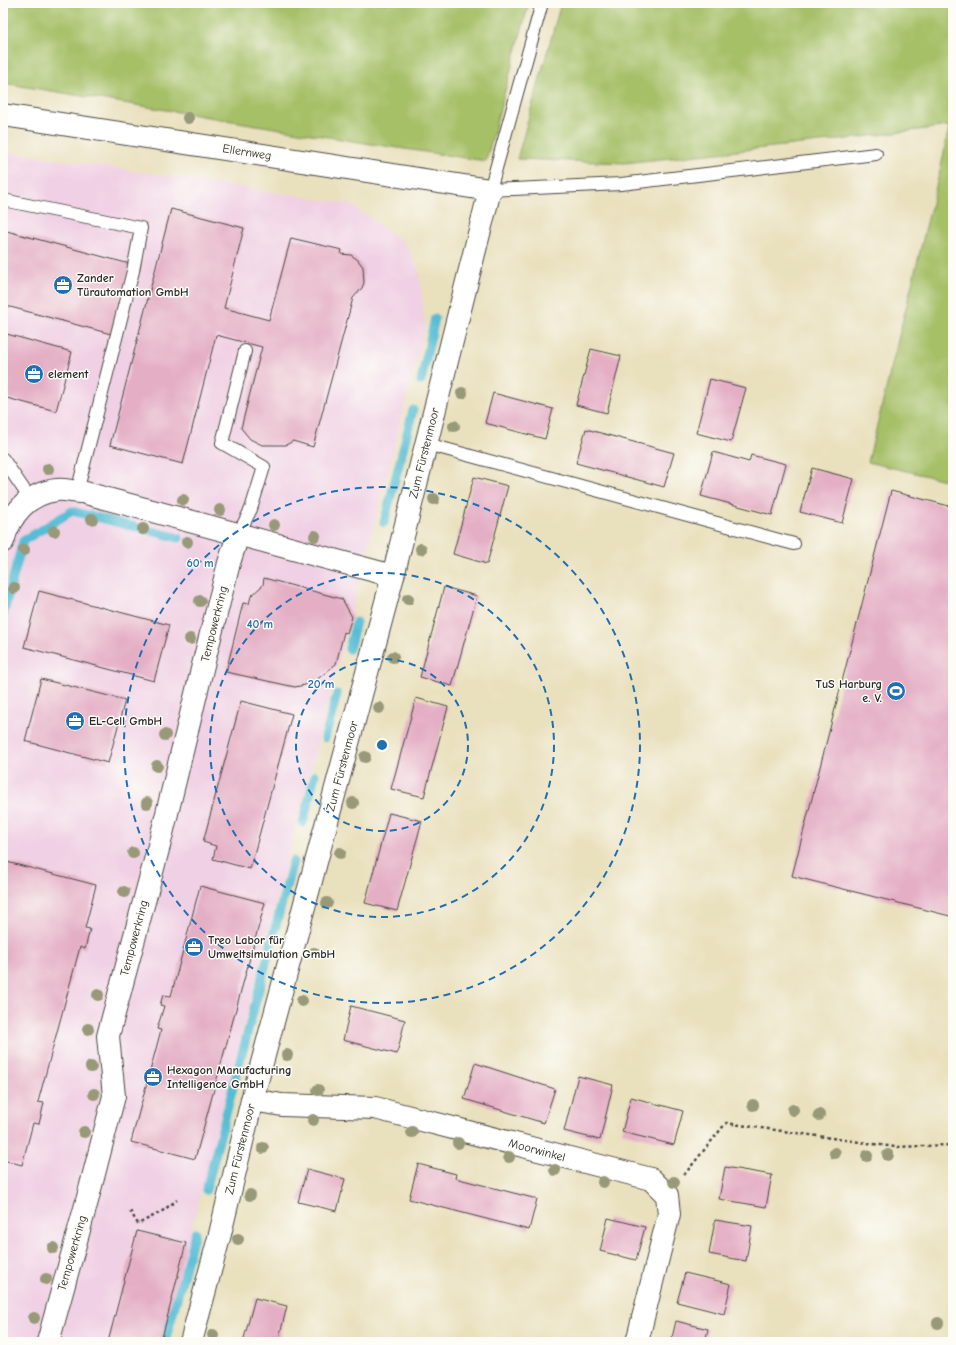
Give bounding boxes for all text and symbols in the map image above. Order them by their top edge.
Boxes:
street label: Ellernweg [222,141,272,163]
place label: Zander Türautomation GmbH [77,271,189,299]
office icon: Zander Türautomation GmbH [52,274,74,296]
office icon: element [23,363,45,385]
place label: element [48,367,90,381]
street label: Zum Fürstenmoor [406,406,442,500]
text: 60 m [187,556,213,570]
street label: Tempowerkring [198,585,230,663]
text: 40 m [247,617,273,631]
text: 20 m [308,677,334,691]
place label: TuS Harburg e. V. [816,677,882,705]
sports icon: TuS Harburg e. V. [885,680,907,702]
office icon: EL-Cell GmbH [64,710,86,732]
place label: EL-Cell GmbH [89,714,162,728]
street label: Zum Fürstenmoor [323,719,361,813]
centre of rings [375,738,389,752]
street label: Tempowerkring [117,899,151,977]
place label: Treo Labor für Umweltsimulation GmbH [208,933,335,961]
office icon: Treo Labor für Umweltsimulation GmbH [183,936,205,958]
place label: Hexagon Manufacturing Intelligence GmbH [167,1063,292,1091]
office icon: Hexagon Manufacturing Intelligence GmbH [142,1066,164,1088]
street label: Zum Fürstenmoor [222,1102,258,1196]
street label: Moorwinkel [507,1136,567,1164]
street label: Tempowerkring [55,1214,89,1292]

